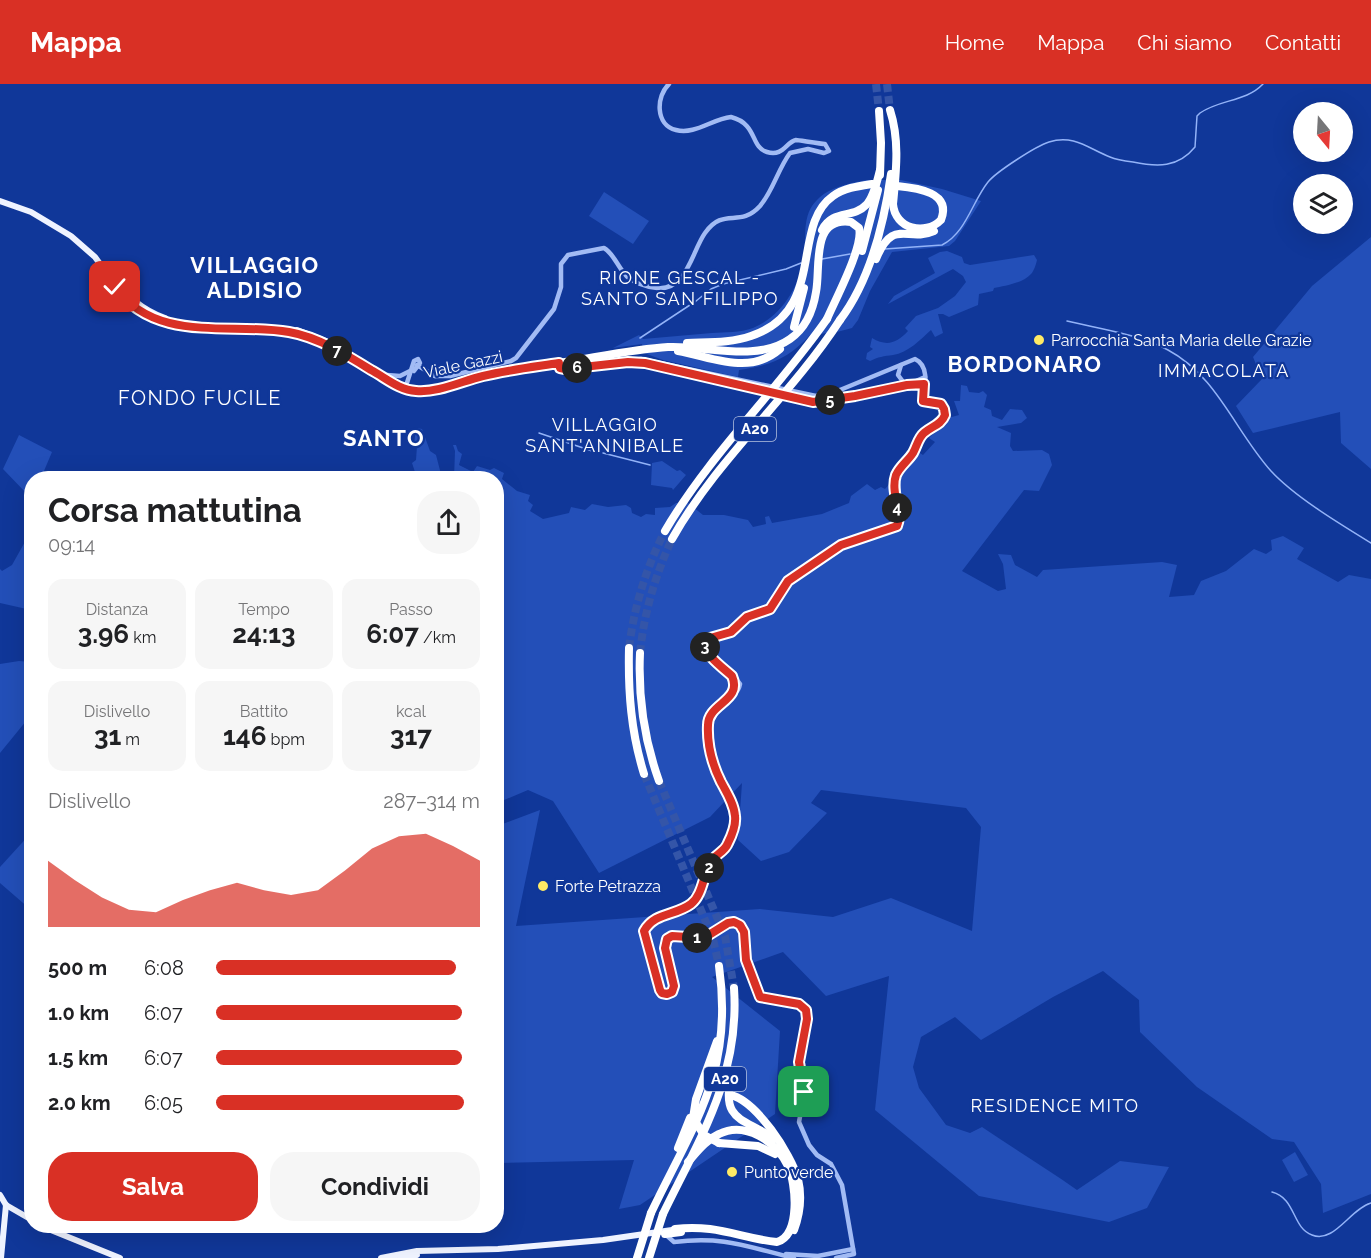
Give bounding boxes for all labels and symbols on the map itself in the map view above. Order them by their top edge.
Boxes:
north arrow [1293,102,1353,162]
district label: VILLAGGIO ALDISIO [190,252,320,303]
pin [89,261,140,312]
district label: RIONE GESCAL - SANTO SAN FILIPPO [581,267,779,309]
place label: Parrocchia Santa Maria delle Grazie [1051,331,1312,350]
marker: Parrocchia Santa Maria delle Grazie [1032,333,1046,347]
pin: 7 [322,336,352,366]
street label: Viale Gazzi [422,347,504,382]
district label: BORDONARO [948,351,1102,377]
pin: 6 [562,353,592,383]
district label: IMMACOLATA [1158,360,1290,381]
pin: 5 [815,385,845,415]
district label: FONDO FUCILE [118,386,282,410]
district label: VILLAGGIO SANT'ANNIBALE [525,414,685,456]
road number: A20 [734,417,776,441]
district label: SANTO [343,425,425,451]
pin: 4 [882,493,912,523]
pin: 3 [690,632,720,662]
pin: 2 [694,853,724,883]
place label: Forte Petrazza [555,877,661,896]
marker: Forte Petrazza [536,879,550,893]
pin: 1 [682,923,712,953]
pin [778,1066,829,1117]
road number: A20 [704,1067,746,1091]
district label: RESIDENCE MITO [971,1095,1139,1116]
place label: Punto verde [744,1163,833,1182]
marker: Punto verde [725,1165,739,1179]

